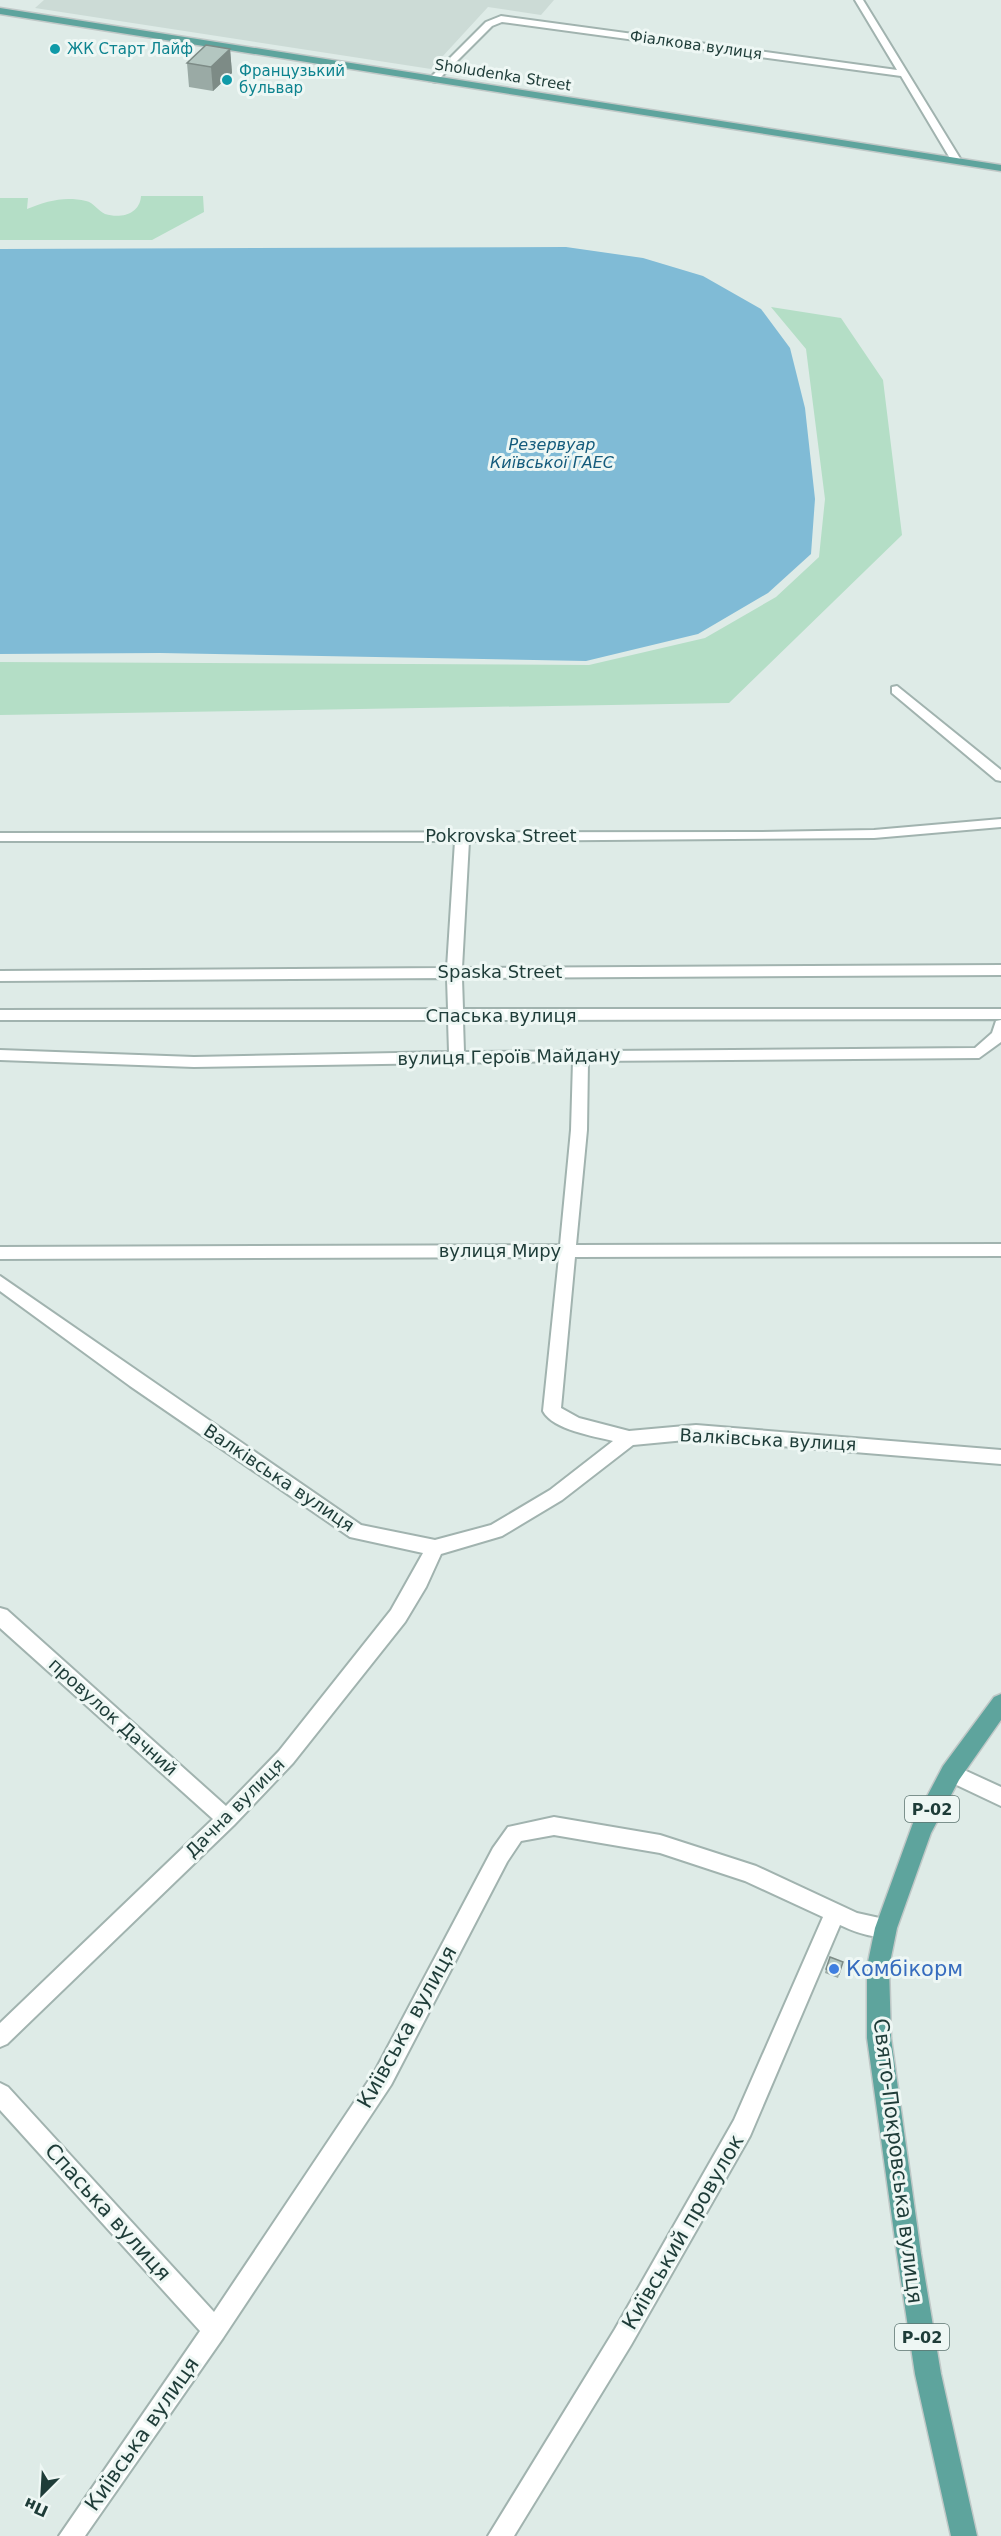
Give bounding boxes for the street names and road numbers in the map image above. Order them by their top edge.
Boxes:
street label: Фіалкова вулиця [629,27,763,63]
street label: Sholudenka Street [433,55,573,95]
street label: Pokrovska Street [425,825,577,846]
street label: Spaska Street [438,961,562,982]
street label: Спаська вулиця [425,1005,577,1026]
street label: вулиця Героїв Майдану [397,1044,621,1069]
street label: вулиця Миру [439,1240,562,1261]
street label: Валківська вулиця [200,1419,359,1536]
street label: Валківська вулиця [679,1424,857,1455]
street label: провулок Дачний [45,1653,182,1780]
street label: Дачна вулиця [181,1754,289,1862]
road number: Р-02 [905,1796,959,1822]
street label: Київська вулиця [352,1942,462,2112]
street label: Свято-Покровська вулиця [869,2017,927,2305]
street label: Київський провулок [617,2130,749,2334]
street label: Спаська вулиця [40,2138,176,2286]
road number: Р-02 [895,2324,949,2350]
street label: Київська вулиця [80,2353,204,2515]

